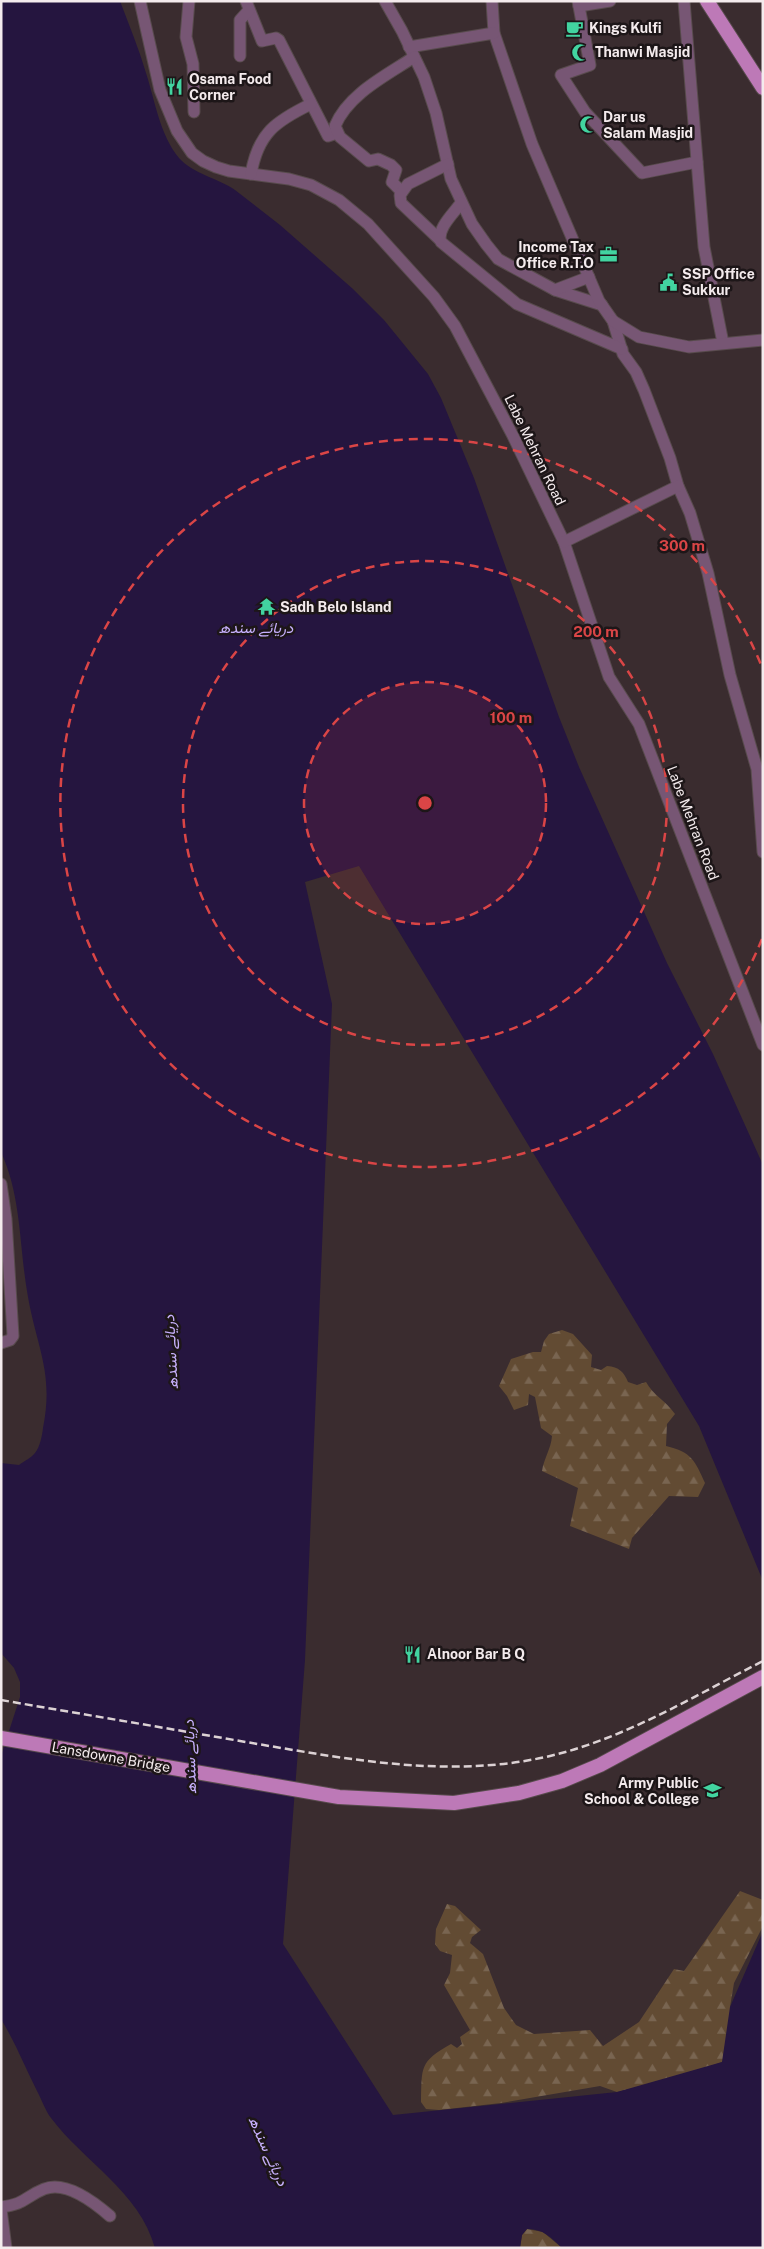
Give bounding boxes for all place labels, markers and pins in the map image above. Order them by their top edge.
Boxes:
cafe icon: Kings Kulfi [565,18,585,38]
place label: Kings Kulfi [589,20,662,36]
mosque icon: Thanwi Masjid [571,42,591,62]
place label: Thanwi Masjid [595,44,690,60]
place label: Osama Food Corner [189,71,271,103]
restaurant icon: Osama Food Corner [165,77,185,97]
place label: Dar us Salam Masjid [603,109,693,141]
mosque icon: Dar us Salam Masjid [579,115,599,135]
place label: Income Tax Office R.T.O [516,239,594,271]
office icon: Income Tax Office R.T.O [598,245,618,265]
place label: SSP Office Sukkur [682,266,755,298]
public building icon: SSP Office Sukkur [658,272,678,292]
temple icon: Sadh Belo Island [256,597,276,617]
place label: Sadh Belo Island [280,599,392,615]
centre of rings [416,794,434,812]
restaurant icon: Alnoor Bar B Q [403,1644,423,1664]
place label: Alnoor Bar B Q [427,1646,525,1662]
place label: Army Public School & College [584,1775,699,1807]
school or university icon: Army Public School & College [703,1781,723,1801]

